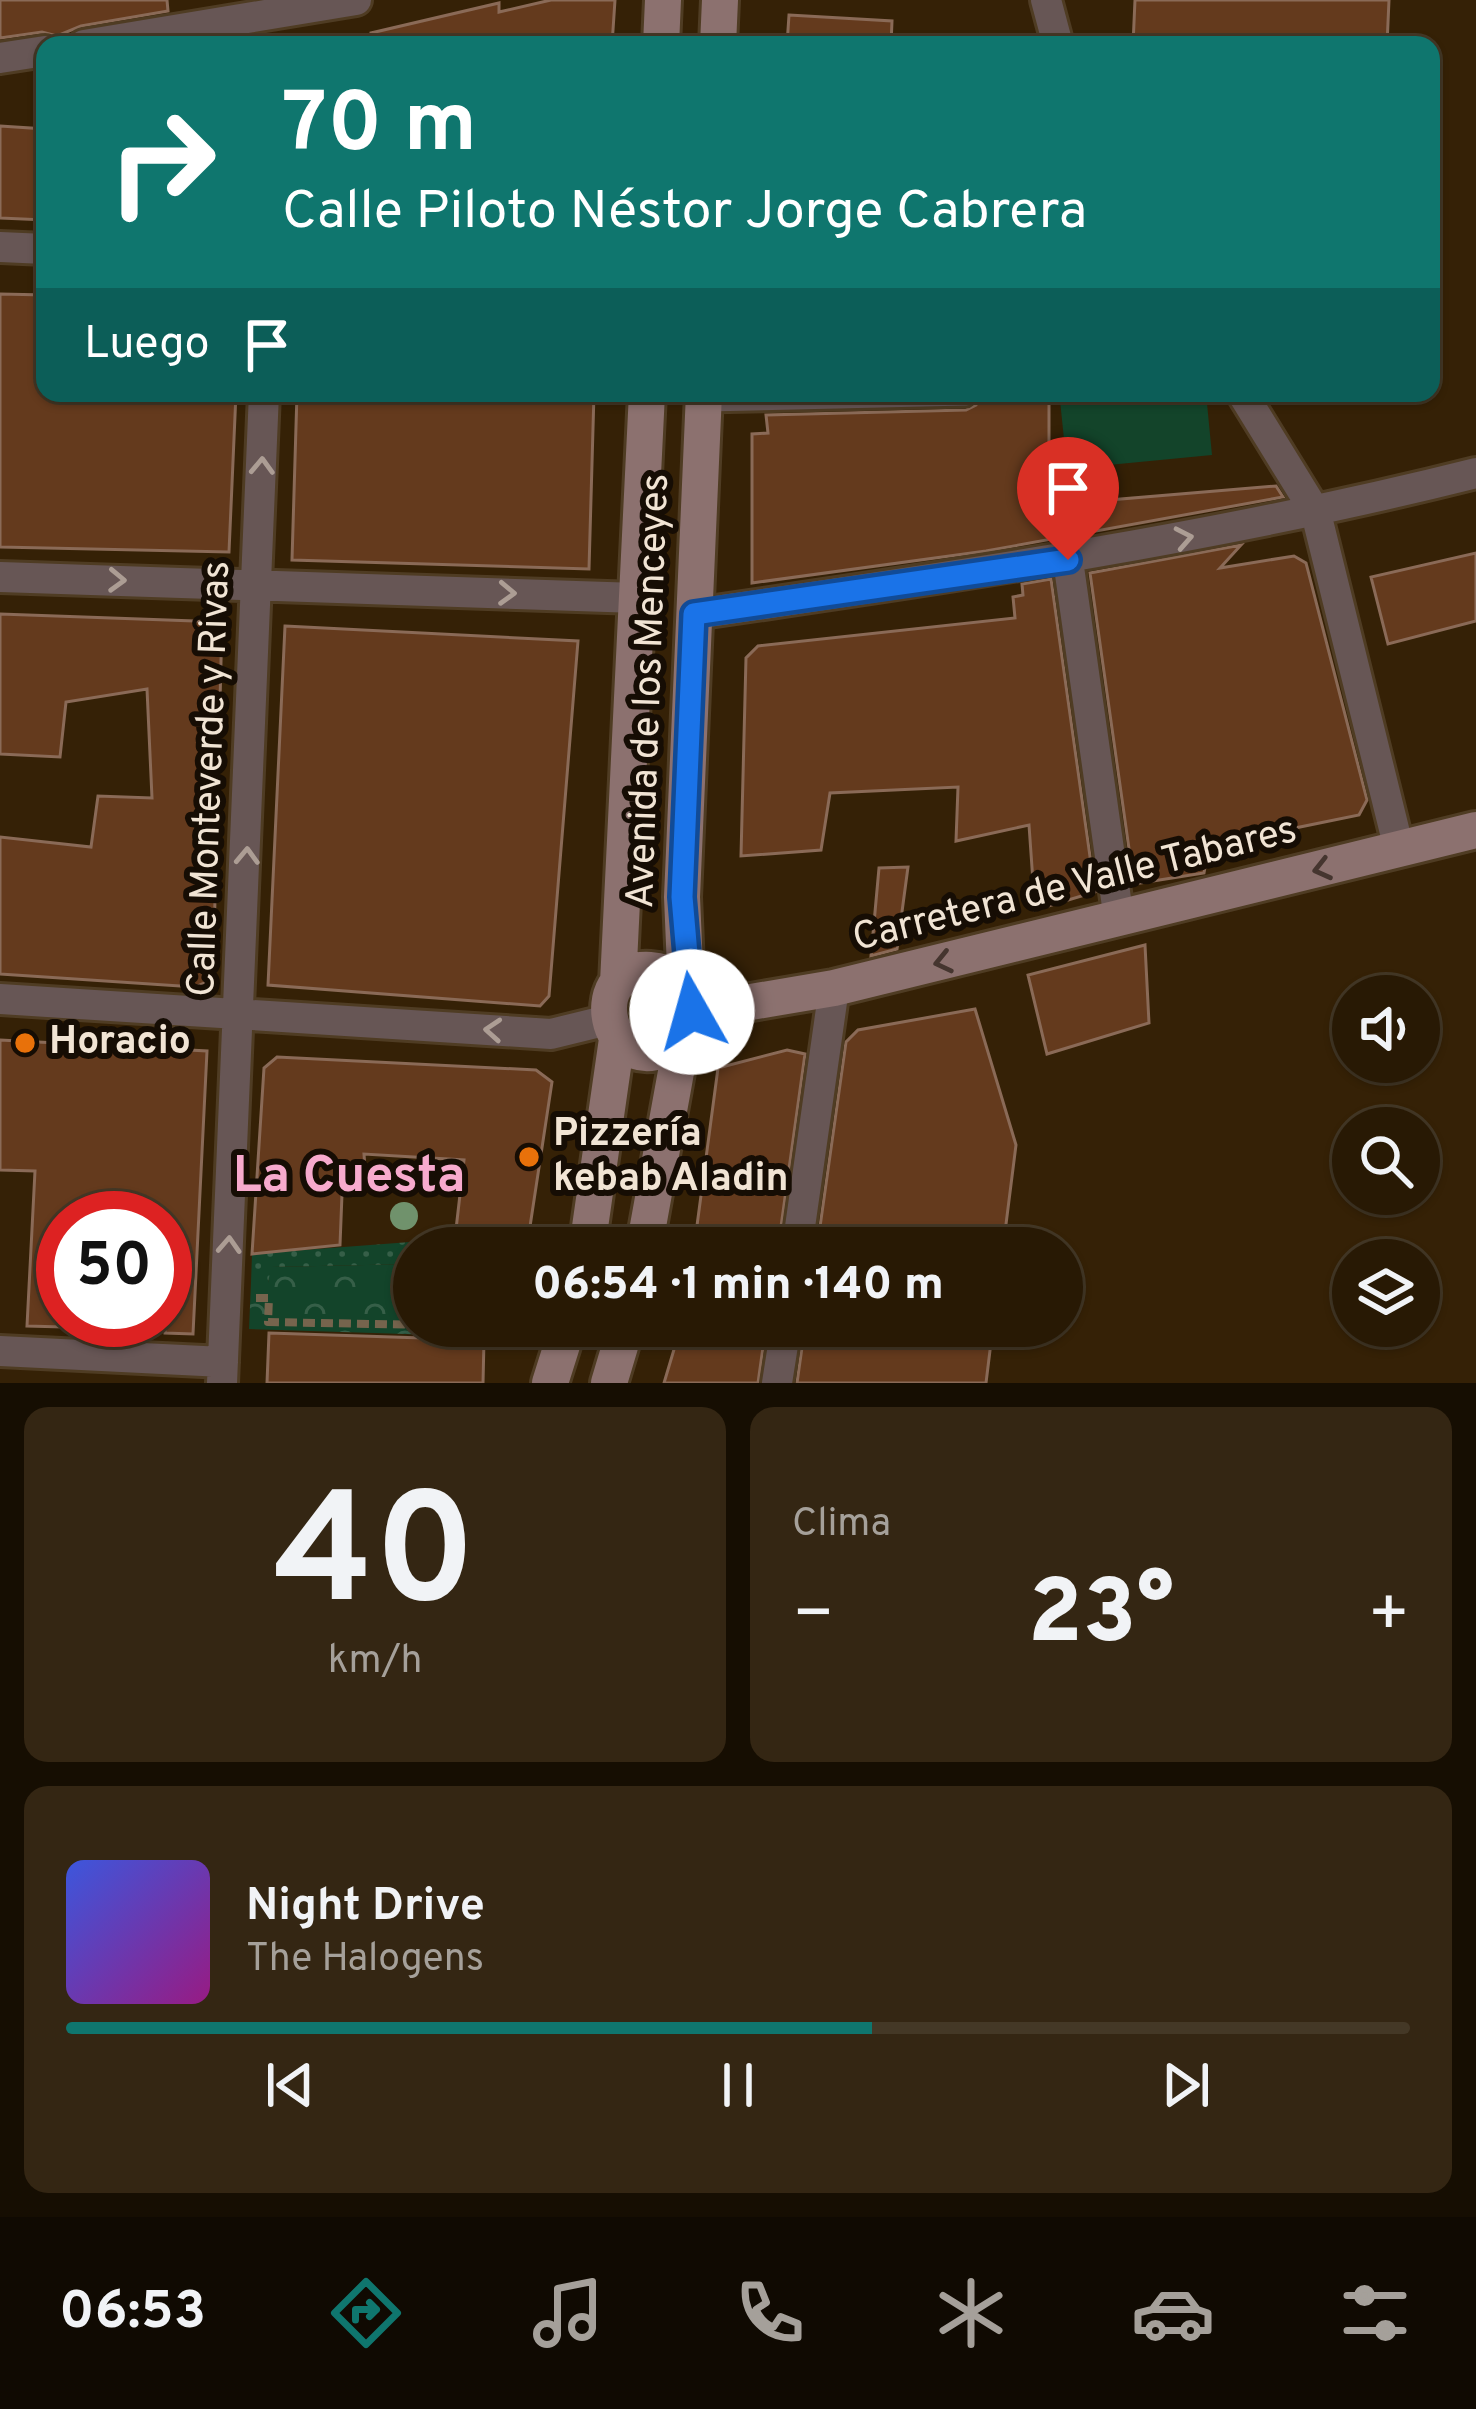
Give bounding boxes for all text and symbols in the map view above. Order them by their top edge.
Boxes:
text: 70 m [282,75,477,181]
icon: right [84,84,240,240]
text: Calle Piloto Néstor Jorge Cabrera [282,179,1087,248]
icon: arrive [234,312,300,378]
text: Luego [84,317,210,374]
pin [1017,437,1119,560]
icon: arrive [1035,455,1101,521]
one-way arrow [248,456,274,475]
street label: Avenida de los Menceyes [618,473,682,909]
one-way arrow [1173,526,1193,552]
street label: Calle Monteverde y Rivas [179,560,243,998]
one-way arrow [108,567,127,593]
one-way arrow [498,580,517,606]
street label: Carretera de Valle Tabares [848,807,1302,965]
one-way arrow [233,846,259,865]
one-way arrow [1312,855,1333,880]
one-way arrow [934,948,954,973]
position arrow [629,949,755,1075]
map controls [1332,975,1440,1347]
button: sound [1332,975,1440,1083]
one-way arrow [483,1017,502,1043]
place label: Horacio [49,1019,191,1068]
marker: Horacio [12,1030,38,1056]
button: search [1332,1107,1440,1215]
place label: Pizzería kebab Aladin [553,1111,789,1205]
marker: Pizzería kebab Aladin [516,1144,542,1170]
district label: La Cuesta [233,1146,465,1211]
speed limit sign: 50 [36,1191,192,1347]
one-way arrow [216,1235,242,1254]
button: layers [1332,1239,1440,1347]
text: 06:54 · 1 min · 140 m [532,1258,944,1315]
text: 40 [274,1461,476,1659]
text: Clima [792,1501,891,1550]
text: 23° [1028,1561,1174,1674]
text: − [792,1576,835,1659]
text: + [1367,1576,1410,1659]
text: km/h [328,1638,422,1687]
text: Night Drive [246,1879,485,1936]
text: The Halogens [246,1936,484,1985]
icon: previous [257,2052,323,2118]
icon: pause [705,2052,771,2118]
icon: next [1153,2052,1219,2118]
icon: directions [324,2271,408,2355]
icon: music [526,2271,610,2355]
icon: phone [728,2271,812,2355]
icon: climate [929,2271,1013,2355]
icon: car [1131,2271,1215,2355]
icon: filters [1333,2271,1417,2355]
text: 06:53 [59,2279,206,2348]

